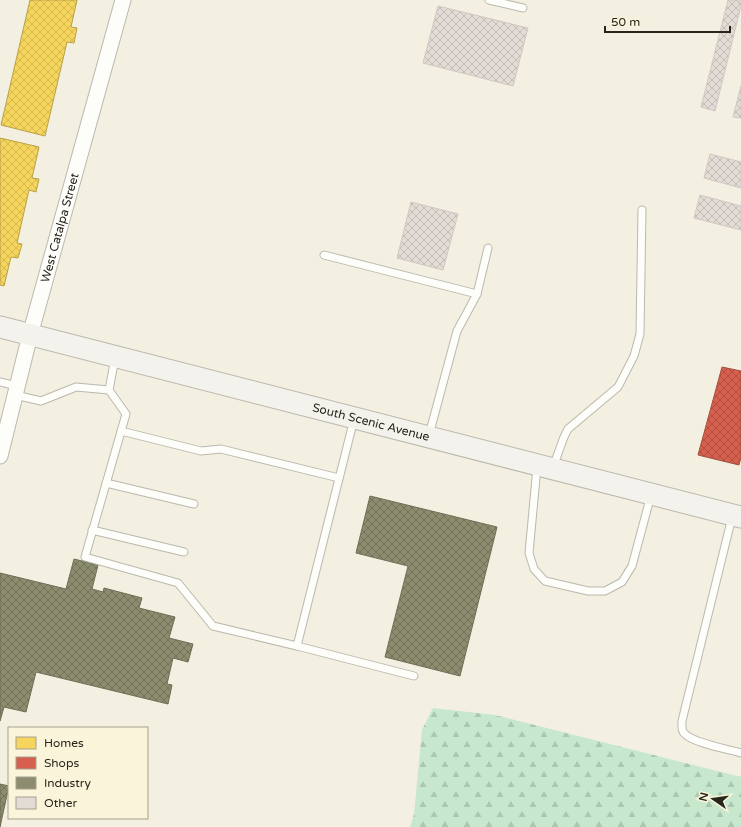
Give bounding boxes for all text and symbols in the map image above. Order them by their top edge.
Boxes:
scale bar [605,8,730,34]
text: 50 m [611,15,640,29]
street label: West Catalpa Street [38,171,82,284]
street label: South Scenic Avenue [311,400,431,444]
legend [8,727,148,819]
text: Homes [44,736,84,750]
text: Shops [44,756,79,770]
text: Industry [44,776,91,790]
north arrow [693,779,733,819]
text: N [696,791,711,803]
text: Other [44,796,77,810]

